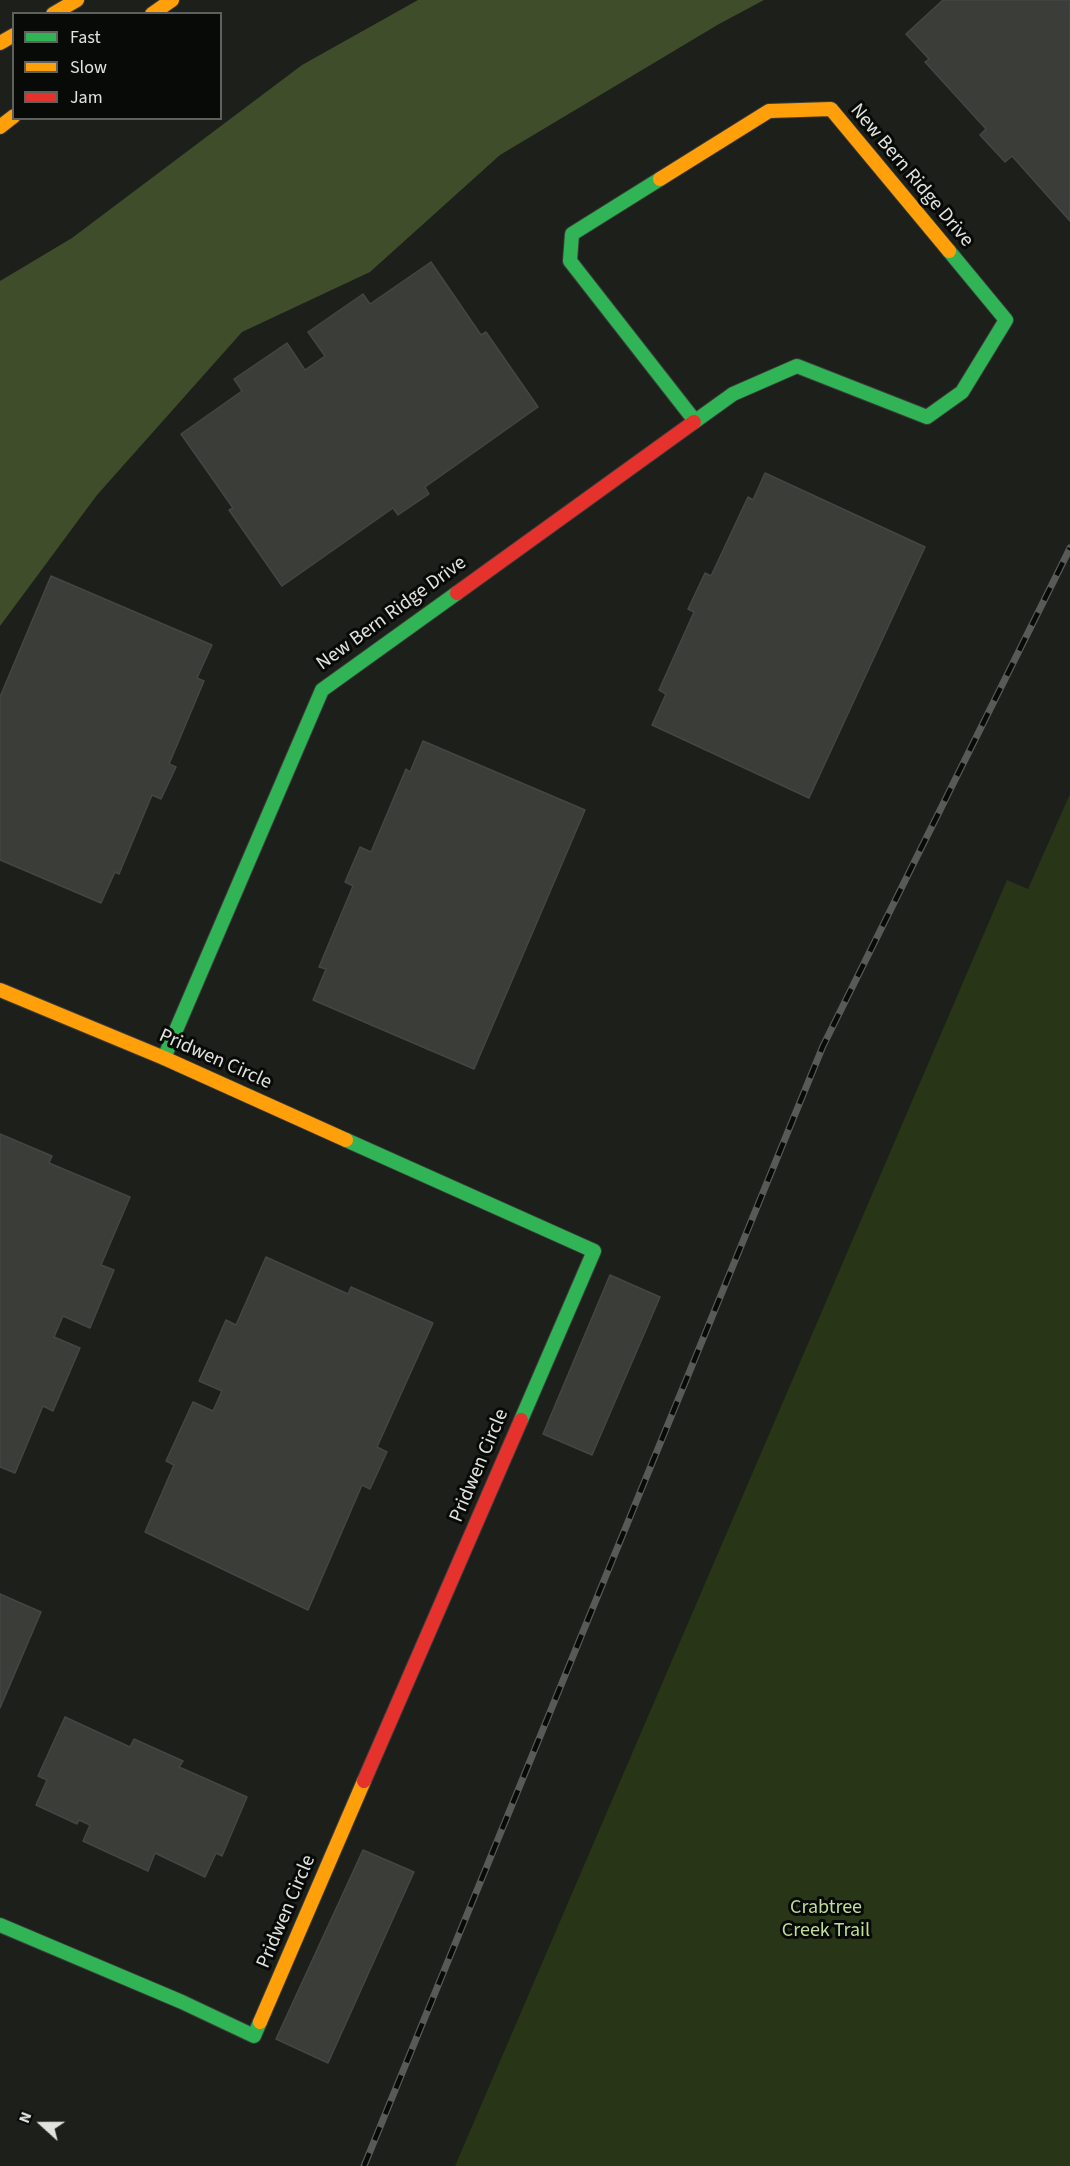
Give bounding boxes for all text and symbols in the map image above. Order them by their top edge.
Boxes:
legend [12,12,222,120]
text: Fast [70,25,101,50]
text: Slow [70,55,107,80]
text: Jam [70,85,103,110]
street label: New Bern Ridge Drive [844,100,978,252]
street label: New Bern Ridge Drive [312,552,472,676]
street label: Pridwen Circle [155,1024,275,1096]
street label: Pridwen Circle [445,1406,515,1526]
street label: Pridwen Circle [252,1852,322,1972]
park label: Crabtree Creek Trail [782,1897,870,1944]
north arrow [12,2094,72,2154]
text: N [13,2109,37,2126]

